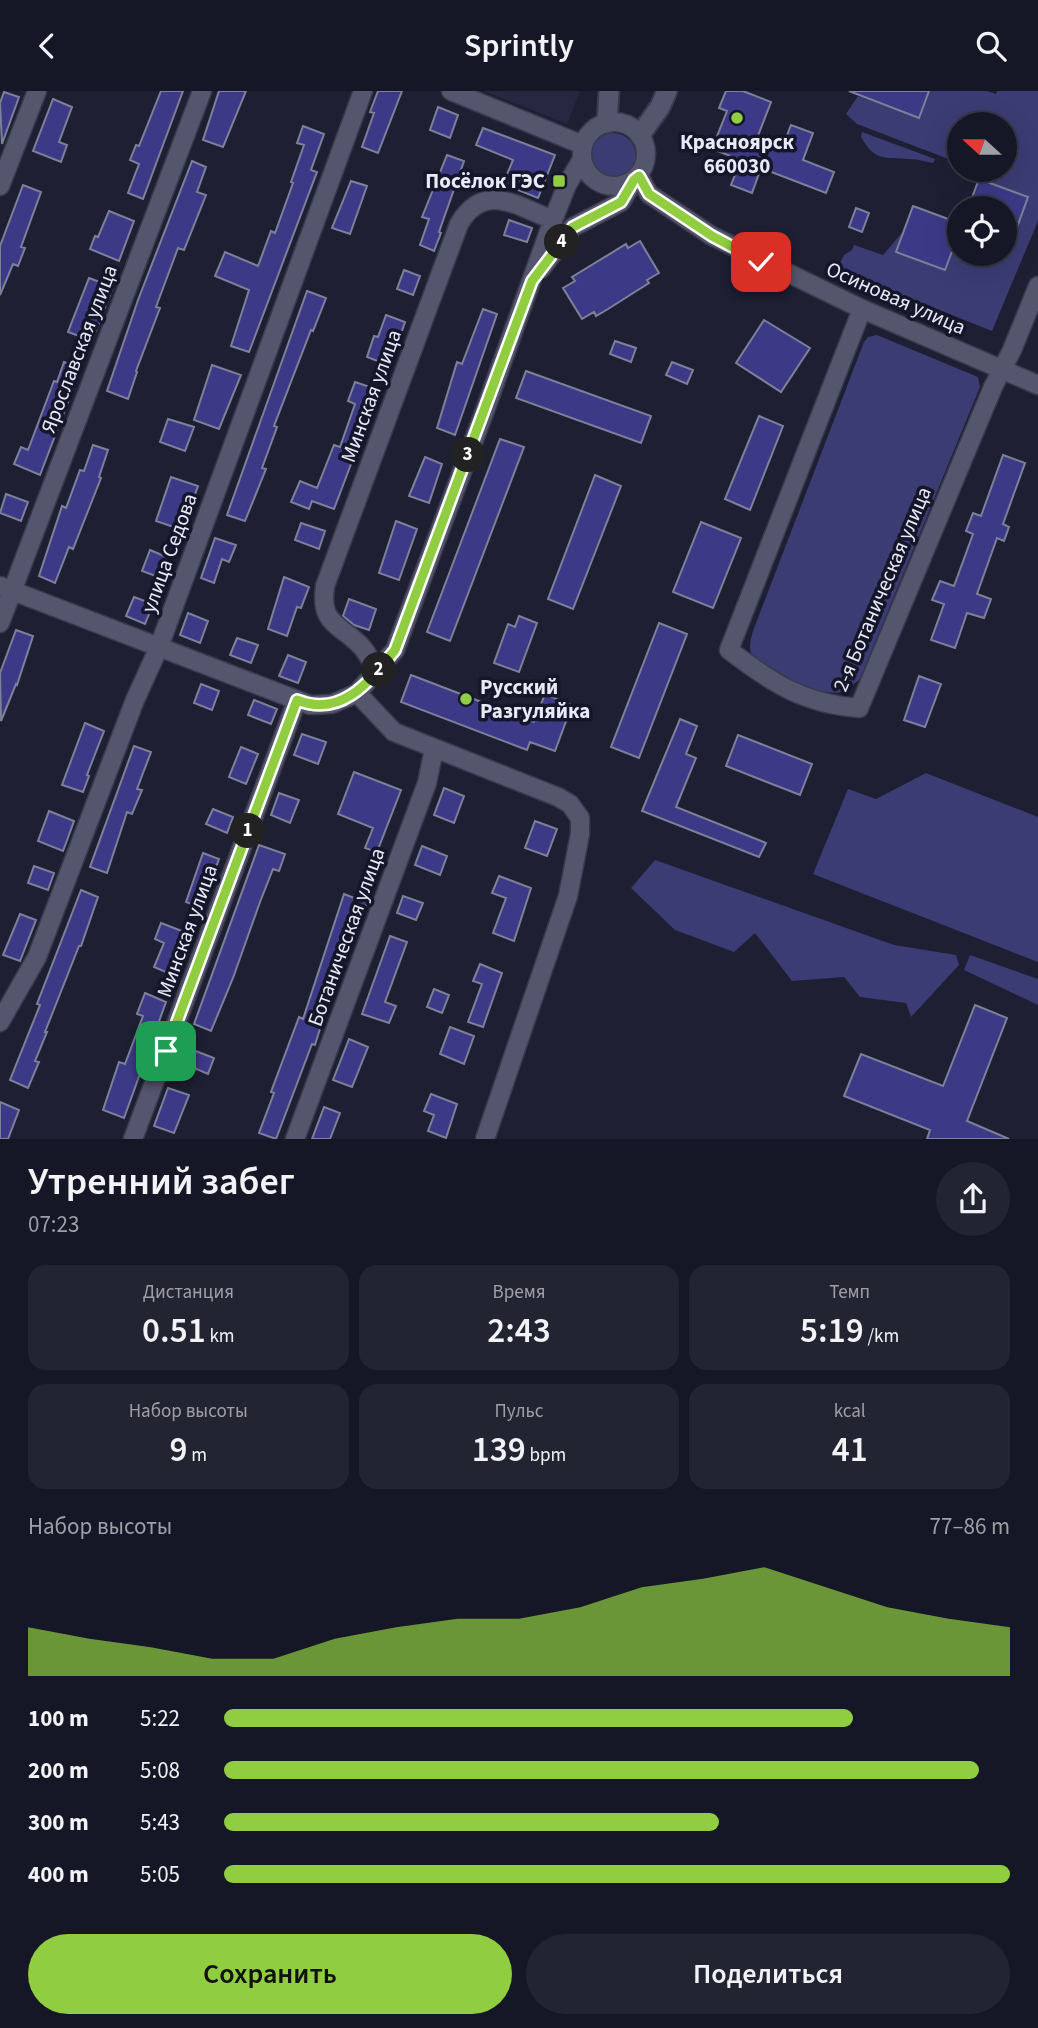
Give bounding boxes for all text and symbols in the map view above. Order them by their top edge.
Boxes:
text: Sprintly [464,23,574,69]
icon: back [28,27,66,65]
icon: search [972,27,1010,65]
marker: Красноярск 660030 [729,110,745,126]
north arrow [947,112,1017,182]
map controls [947,112,1017,266]
place label: Красноярск 660030 [680,127,795,181]
place label: Посёлок ГЭС [425,166,545,196]
marker: Посёлок ГЭС [551,173,567,189]
button: locate [947,196,1017,266]
pin: 4 [544,225,580,259]
text: 4 [556,228,567,255]
pin [731,232,791,292]
icon: check [742,243,780,281]
street label: Осиновая улица [821,254,971,342]
street label: Ярославская улица [33,261,125,437]
street label: Минская улица [333,325,409,467]
pin: 3 [450,437,486,473]
text: 3 [462,441,473,468]
street label: 2-я Ботаническая улица [825,482,939,696]
street label: улица Седова [133,489,205,617]
pin: 2 [362,653,396,687]
text: 2 [373,656,384,683]
place label: Русский Разгуляйка [480,672,590,726]
marker: Русский Разгуляйка [458,691,474,707]
pin: 1 [230,813,266,849]
text: 1 [242,817,253,844]
street label: Ботаническая улица [300,843,392,1031]
street label: Минская улица [149,860,225,1002]
pin [136,1021,196,1081]
icon: arrive [147,1032,185,1070]
text: Утренний забег [28,1155,295,1209]
button: share [936,1162,1010,1236]
text: 07:23 [28,1208,79,1241]
text: Дистанция [143,1279,234,1306]
text: Время [493,1279,545,1306]
text: Темп [829,1279,870,1306]
text: 0.51 [142,1306,206,1356]
text: 2:43 [487,1306,551,1356]
text: 5:19 [800,1306,864,1356]
text: km [206,1323,235,1350]
text: /km [864,1323,899,1350]
text: Набор высоты [129,1398,248,1425]
text: Пульс [494,1398,544,1425]
text: kcal [834,1398,866,1425]
text: 9 [170,1425,188,1475]
text: 139 [472,1425,526,1475]
text: 41 [832,1425,868,1475]
text: m [188,1442,207,1469]
text: bpm [526,1442,566,1469]
text: Набор высоты [28,1510,172,1543]
text: 77–86 m [930,1510,1010,1543]
text: 100 m [28,1702,89,1735]
text: 5:22 [140,1702,180,1735]
text: 200 m [28,1754,89,1787]
text: 5:08 [140,1754,180,1787]
text: 300 m [28,1806,89,1839]
text: 5:43 [140,1806,180,1839]
text: 400 m [28,1858,89,1891]
text: 5:05 [140,1858,180,1891]
button: Сохранить [28,1934,512,2014]
button: Поделиться [526,1934,1010,2014]

